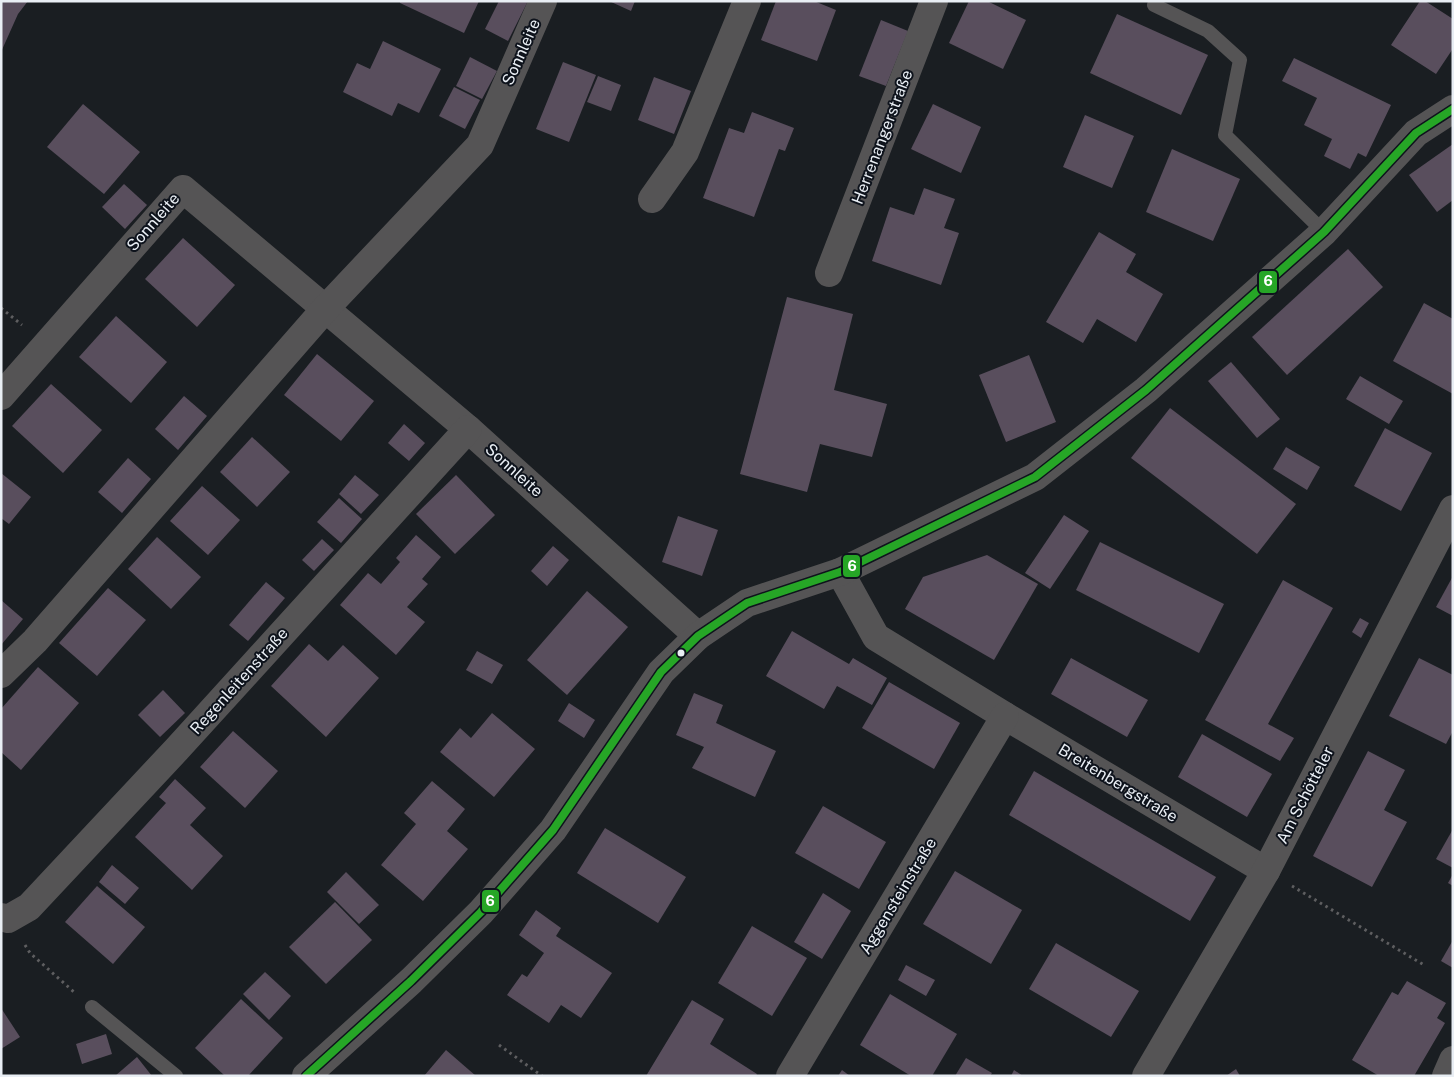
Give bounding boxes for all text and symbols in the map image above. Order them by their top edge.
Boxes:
street label: Sonnleite [498,16,544,88]
street label: Herrenangerstraße [848,67,916,207]
street label: Sonnleite [123,189,183,255]
line badge: 6 [1258,270,1278,294]
text: 6 [1263,273,1273,289]
street label: Sonnleite [481,439,547,501]
line badge: 6 [842,554,861,578]
text: 6 [847,558,857,574]
street label: Regenleitenstraße [186,624,292,738]
unlabelled marker [676,648,686,658]
street label: Breitenbergstraße [1055,740,1181,826]
street label: Am Schötteler [1272,743,1338,847]
street label: Aggensteinstraße [856,834,940,958]
line badge: 6 [481,889,500,913]
text: 6 [485,893,495,909]

